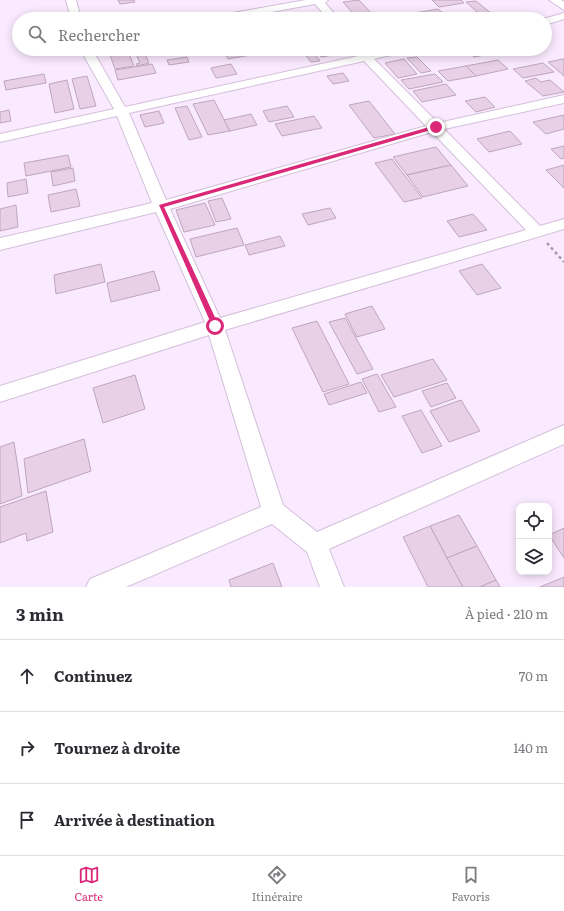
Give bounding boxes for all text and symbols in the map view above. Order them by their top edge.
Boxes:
search box [12,12,552,56]
icon: search [26,23,48,45]
text: Rechercher [58,23,140,46]
route end [427,118,445,136]
route start [206,317,224,335]
map controls [516,503,552,575]
button: locate [516,503,552,539]
button: layers [516,539,552,575]
text: 3 min [16,601,64,626]
text: À pied · 210 m [465,604,548,623]
text: Continuez [54,664,132,687]
icon: ahead [16,665,38,687]
text: 70 m [519,666,548,685]
text: Tournez à droite [54,736,180,759]
icon: right [16,737,38,759]
text: 140 m [513,738,548,757]
text: Arrivée à destination [54,808,215,831]
icon: arrive [16,809,38,831]
tab: Carte [74,864,103,904]
tab: Itinéraire [252,864,303,904]
tab: Favoris [451,864,490,904]

